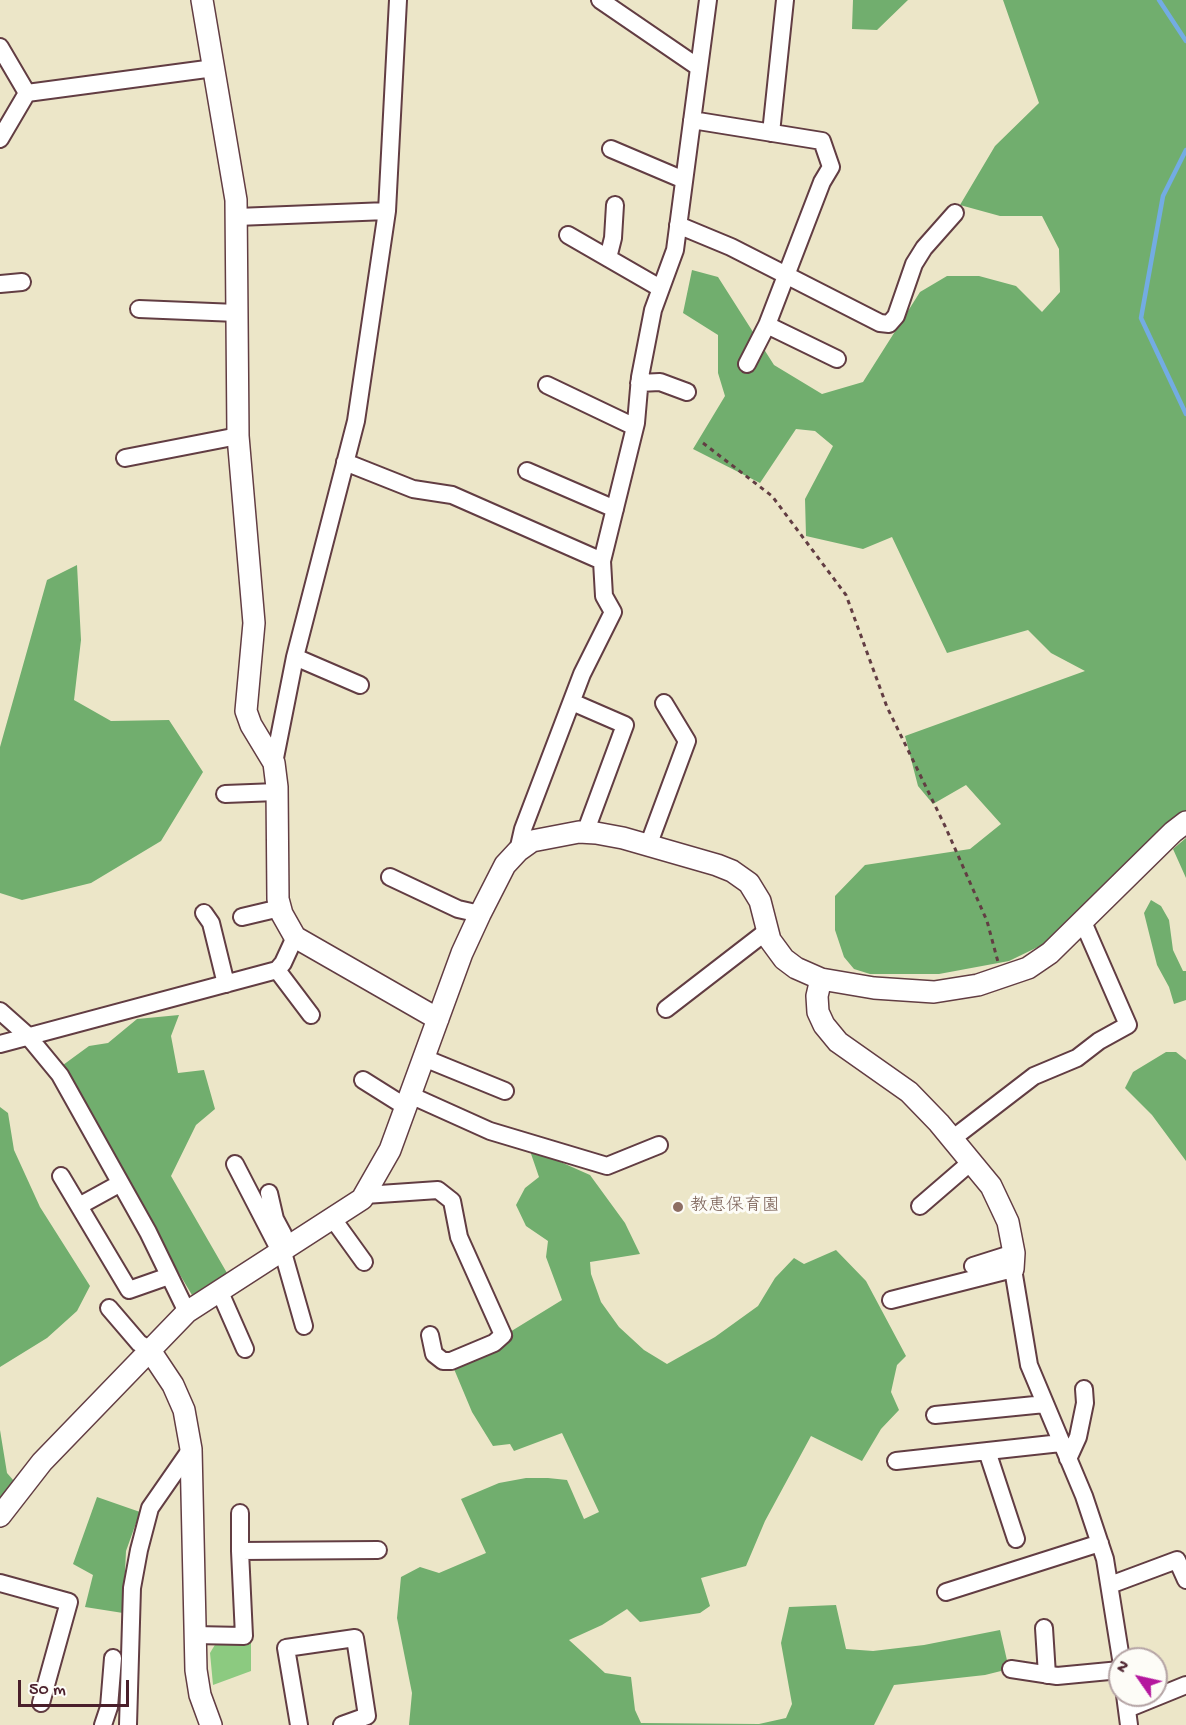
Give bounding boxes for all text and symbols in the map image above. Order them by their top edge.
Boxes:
place label: 教恵保育園 [690,1196,780,1218]
marker: 教恵保育園 [671,1200,685,1214]
north arrow [1108,1647,1168,1707]
text: N [1114,1658,1135,1677]
scale bar [21,1668,132,1706]
text: 50 m [29,1680,66,1701]

